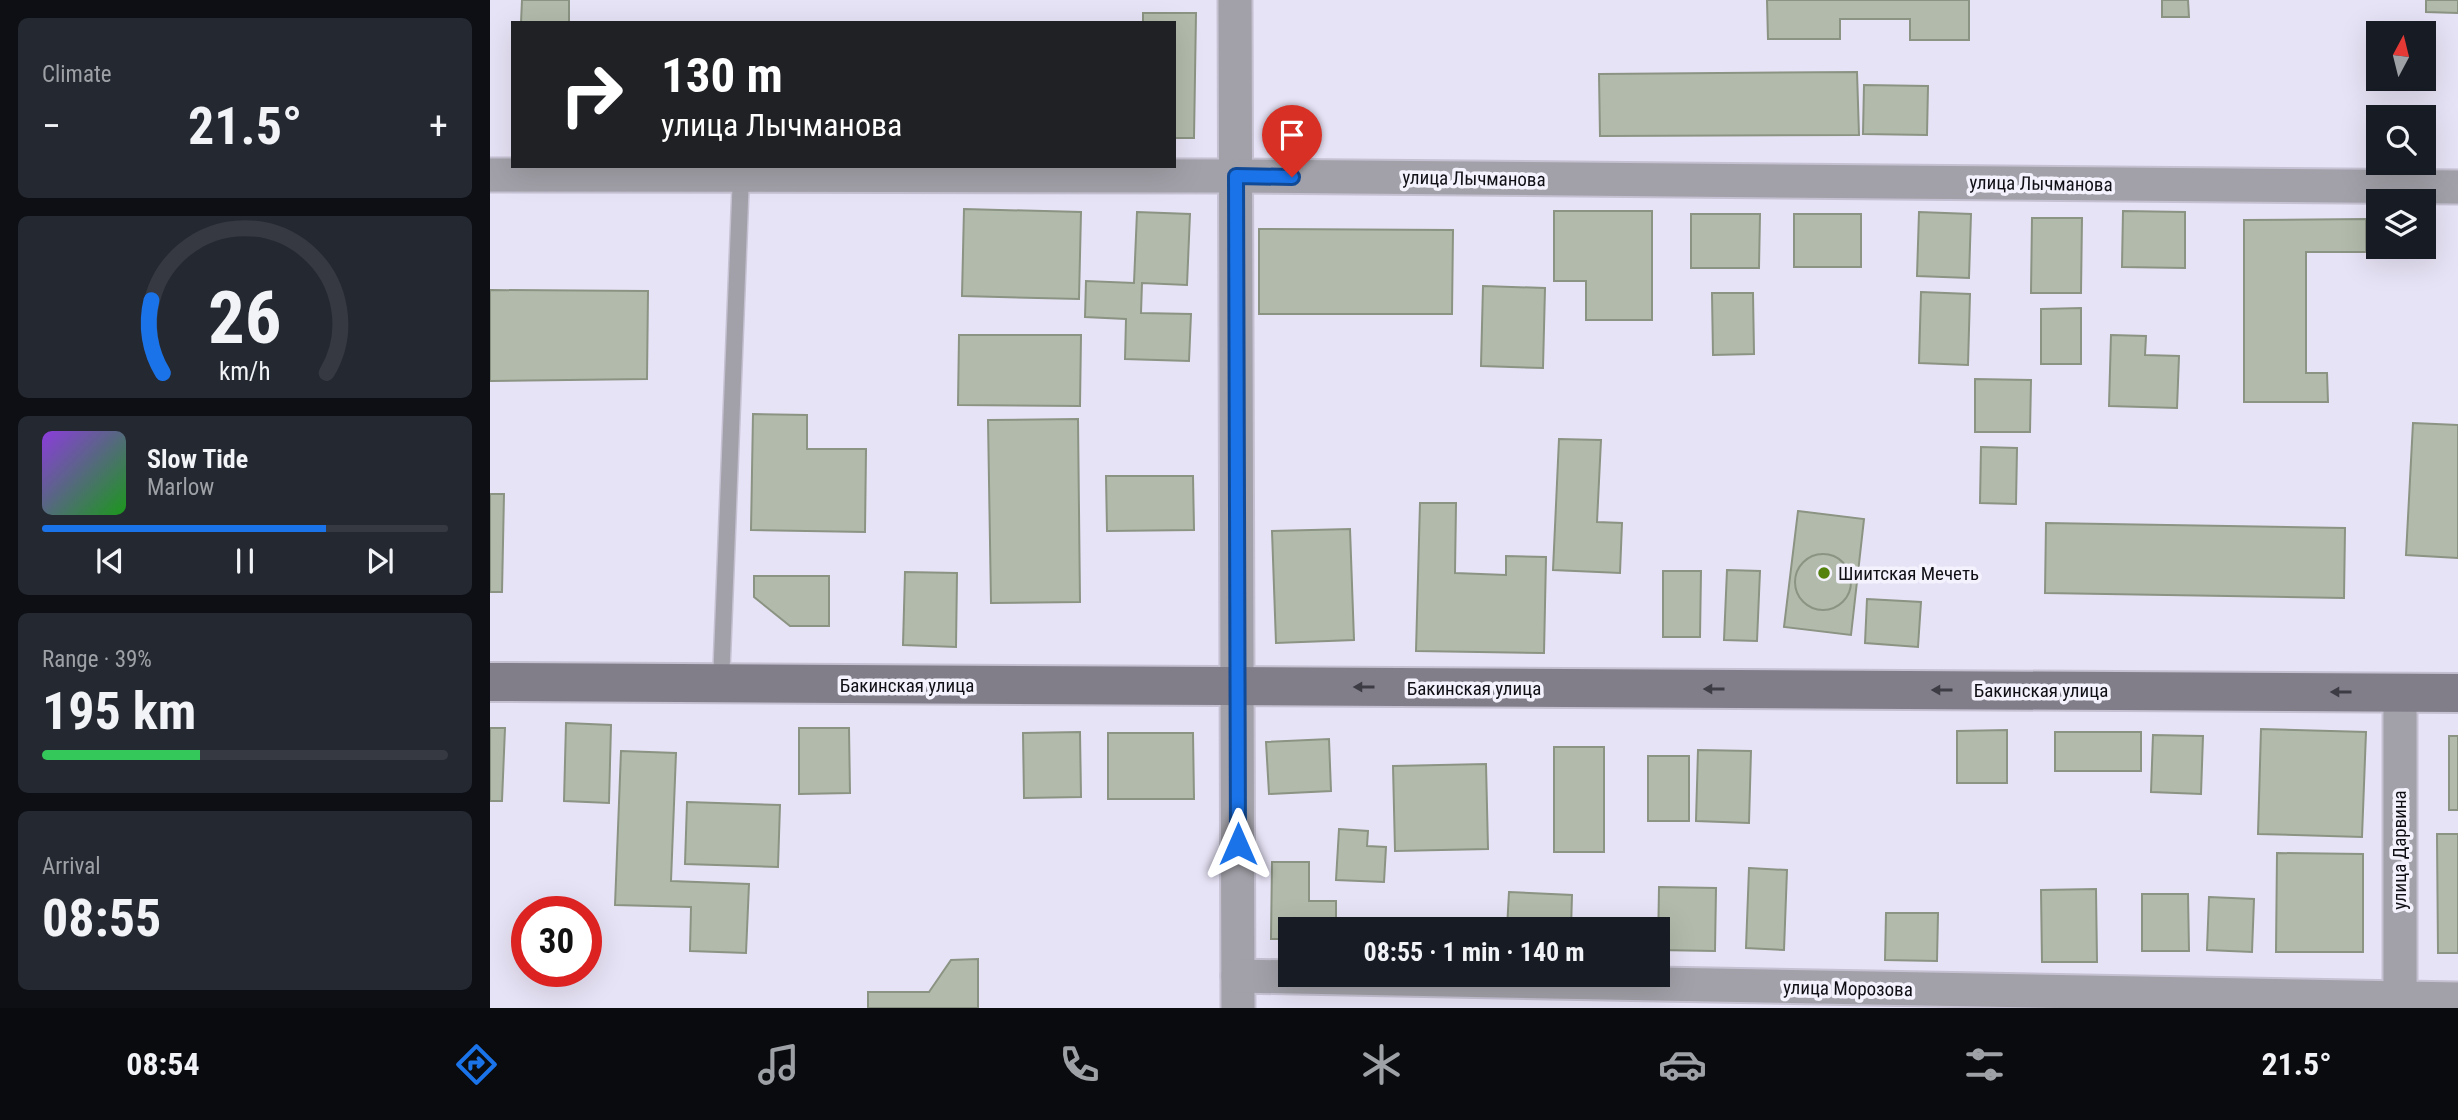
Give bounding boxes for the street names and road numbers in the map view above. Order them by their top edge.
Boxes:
street label: улица Лычманова [1402,166,1546,191]
street label: улица Лычманова [1969,171,2113,196]
street label: Бакинская улица [840,674,974,697]
street label: Бакинская улица [1407,677,1541,700]
street label: Бакинская улица [1974,679,2108,702]
street label: улица Дарвина [2388,790,2411,910]
street label: улица Морозова [1783,976,1913,1001]

